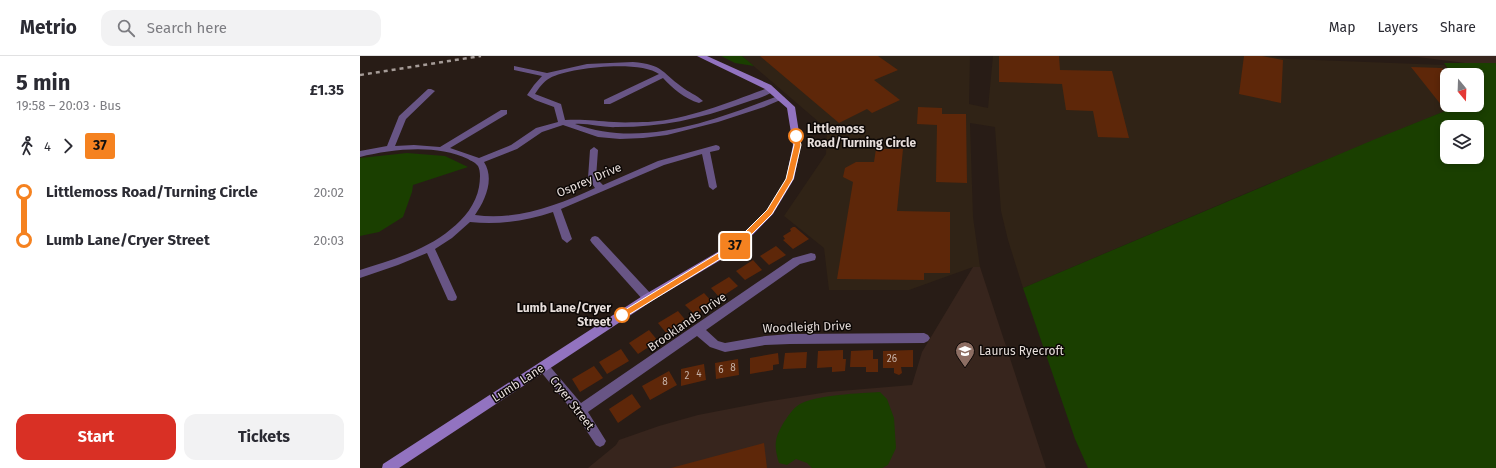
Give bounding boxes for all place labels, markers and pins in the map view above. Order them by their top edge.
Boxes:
place label: Littlemoss Road/Turning Circle [807,122,916,150]
marker: Littlemoss Road/Turning Circle [788,128,804,144]
place label: Lumb Lane/Cryer Street [517,301,611,329]
marker: Lumb Lane/Cryer Street [614,307,630,323]
school or university icon: Laurus Ryecroft [954,340,976,368]
place label: Laurus Ryecroft [979,344,1064,358]

